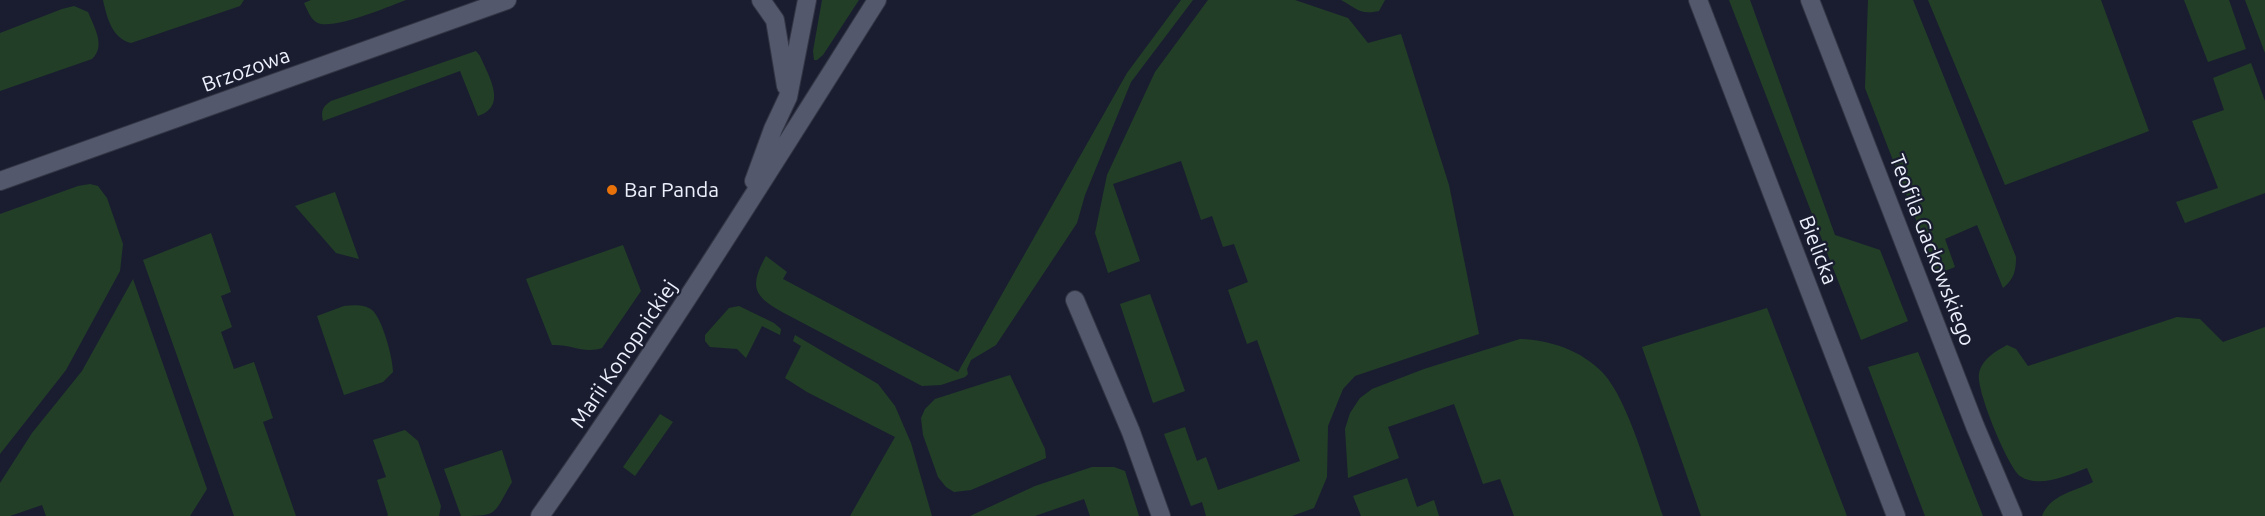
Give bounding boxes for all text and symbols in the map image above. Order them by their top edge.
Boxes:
street label: Brzozowa [199,42,293,98]
street label: Teofila Gackowskiego [1884,151,1980,349]
place label: Bar Panda [624,177,719,203]
marker: Bar Panda [605,183,619,197]
street label: Bielicka [1793,212,1843,288]
street label: Marii Konopnickiej [565,275,683,433]

